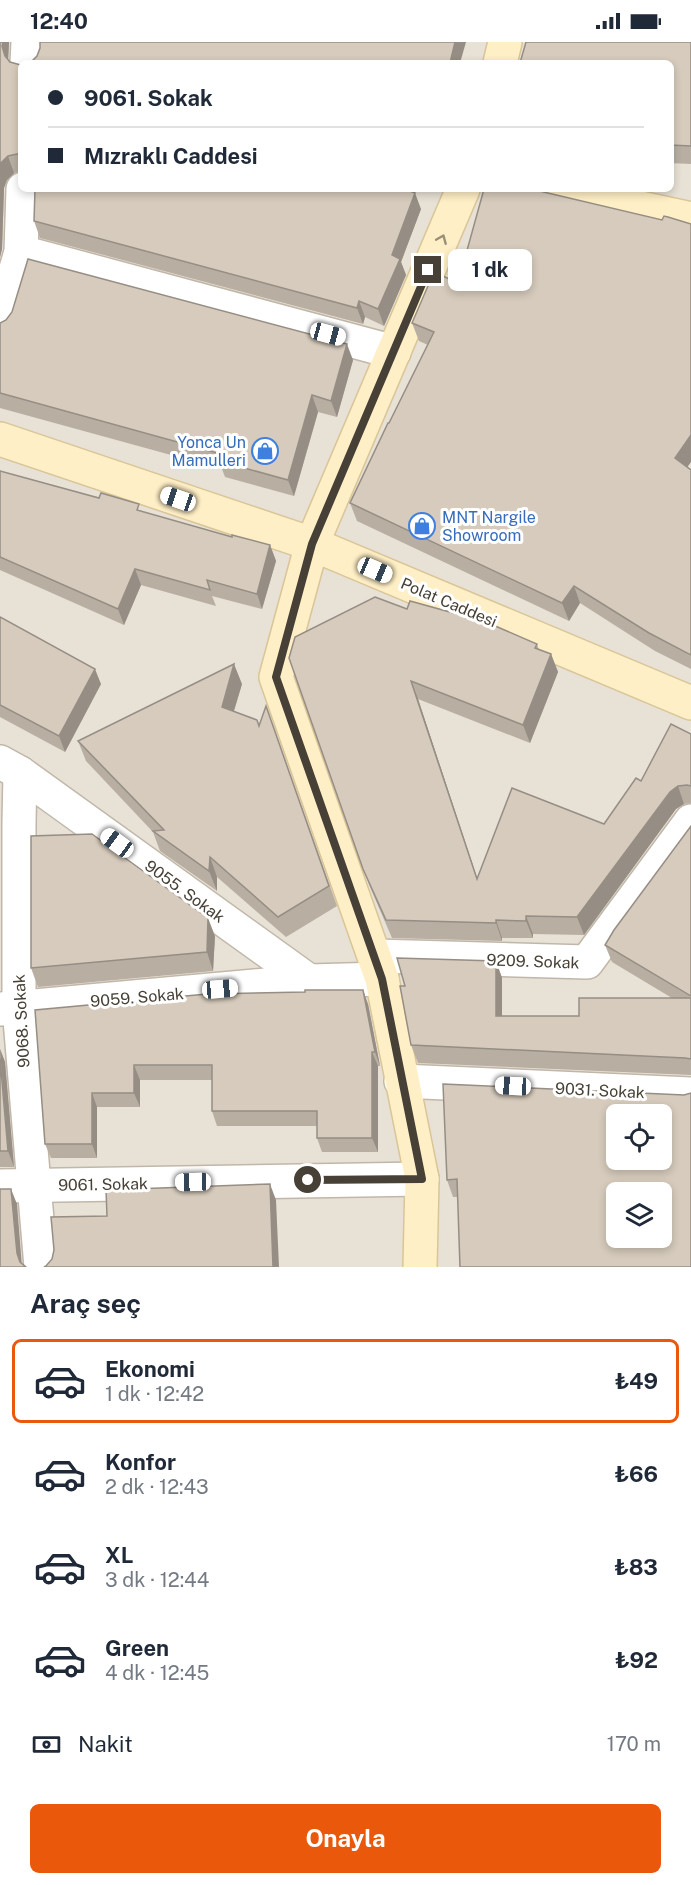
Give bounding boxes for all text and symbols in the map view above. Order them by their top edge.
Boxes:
text: 12:40 [30,8,88,34]
text: 9061. Sokak [84,85,213,111]
text: Mızraklı Caddesi [84,143,258,169]
one-way arrow [435,234,447,245]
callout: 1 dk [449,249,533,291]
route end [414,256,441,283]
text: 1 dk [472,258,508,282]
car [308,321,348,347]
place label: Yonca Un Mamulleri [172,433,246,470]
shop icon: Yonca Un Mamulleri [250,436,280,466]
car [158,485,198,513]
place label: MNT Nargile Showroom [442,508,536,545]
shop icon: MNT Nargile Showroom [407,511,437,541]
car [355,555,395,585]
street label: Polat Caddesi [398,574,500,631]
car [97,825,137,861]
street label: 9055. Sokak [141,856,228,927]
street label: 9209. Sokak [486,950,580,973]
street label: 9068. Sokak [10,974,33,1068]
car [201,978,239,1000]
street label: 9059. Sokak [90,984,185,1011]
car [495,1076,531,1096]
street label: 9031. Sokak [555,1079,645,1102]
map controls [606,1104,672,1248]
button: locate [606,1104,672,1170]
route start [294,1166,321,1193]
car [175,1173,211,1191]
street label: 9061. Sokak [58,1174,148,1195]
button: layers [606,1182,672,1248]
text: Araç seç [30,1287,141,1319]
icon: car [33,1354,87,1408]
text: Ekonomi [105,1356,195,1382]
text: ₺49 [615,1368,658,1394]
text: 1 dk · 12:42 [105,1382,204,1406]
icon: car [33,1447,87,1501]
text: Konfor [105,1449,176,1475]
text: ₺66 [615,1461,658,1487]
text: 2 dk · 12:43 [105,1475,209,1499]
icon: car [33,1540,87,1594]
text: XL [105,1542,133,1568]
text: ₺83 [614,1554,658,1580]
text: 3 dk · 12:44 [105,1568,209,1592]
icon: car [33,1633,87,1687]
text: Green [105,1635,169,1661]
text: ₺92 [615,1647,658,1673]
text: 4 dk · 12:45 [105,1661,209,1685]
icon: cash [30,1728,63,1761]
text: Nakit [78,1731,133,1757]
text: 170 m [607,1732,661,1756]
button: Onayla [30,1804,661,1873]

